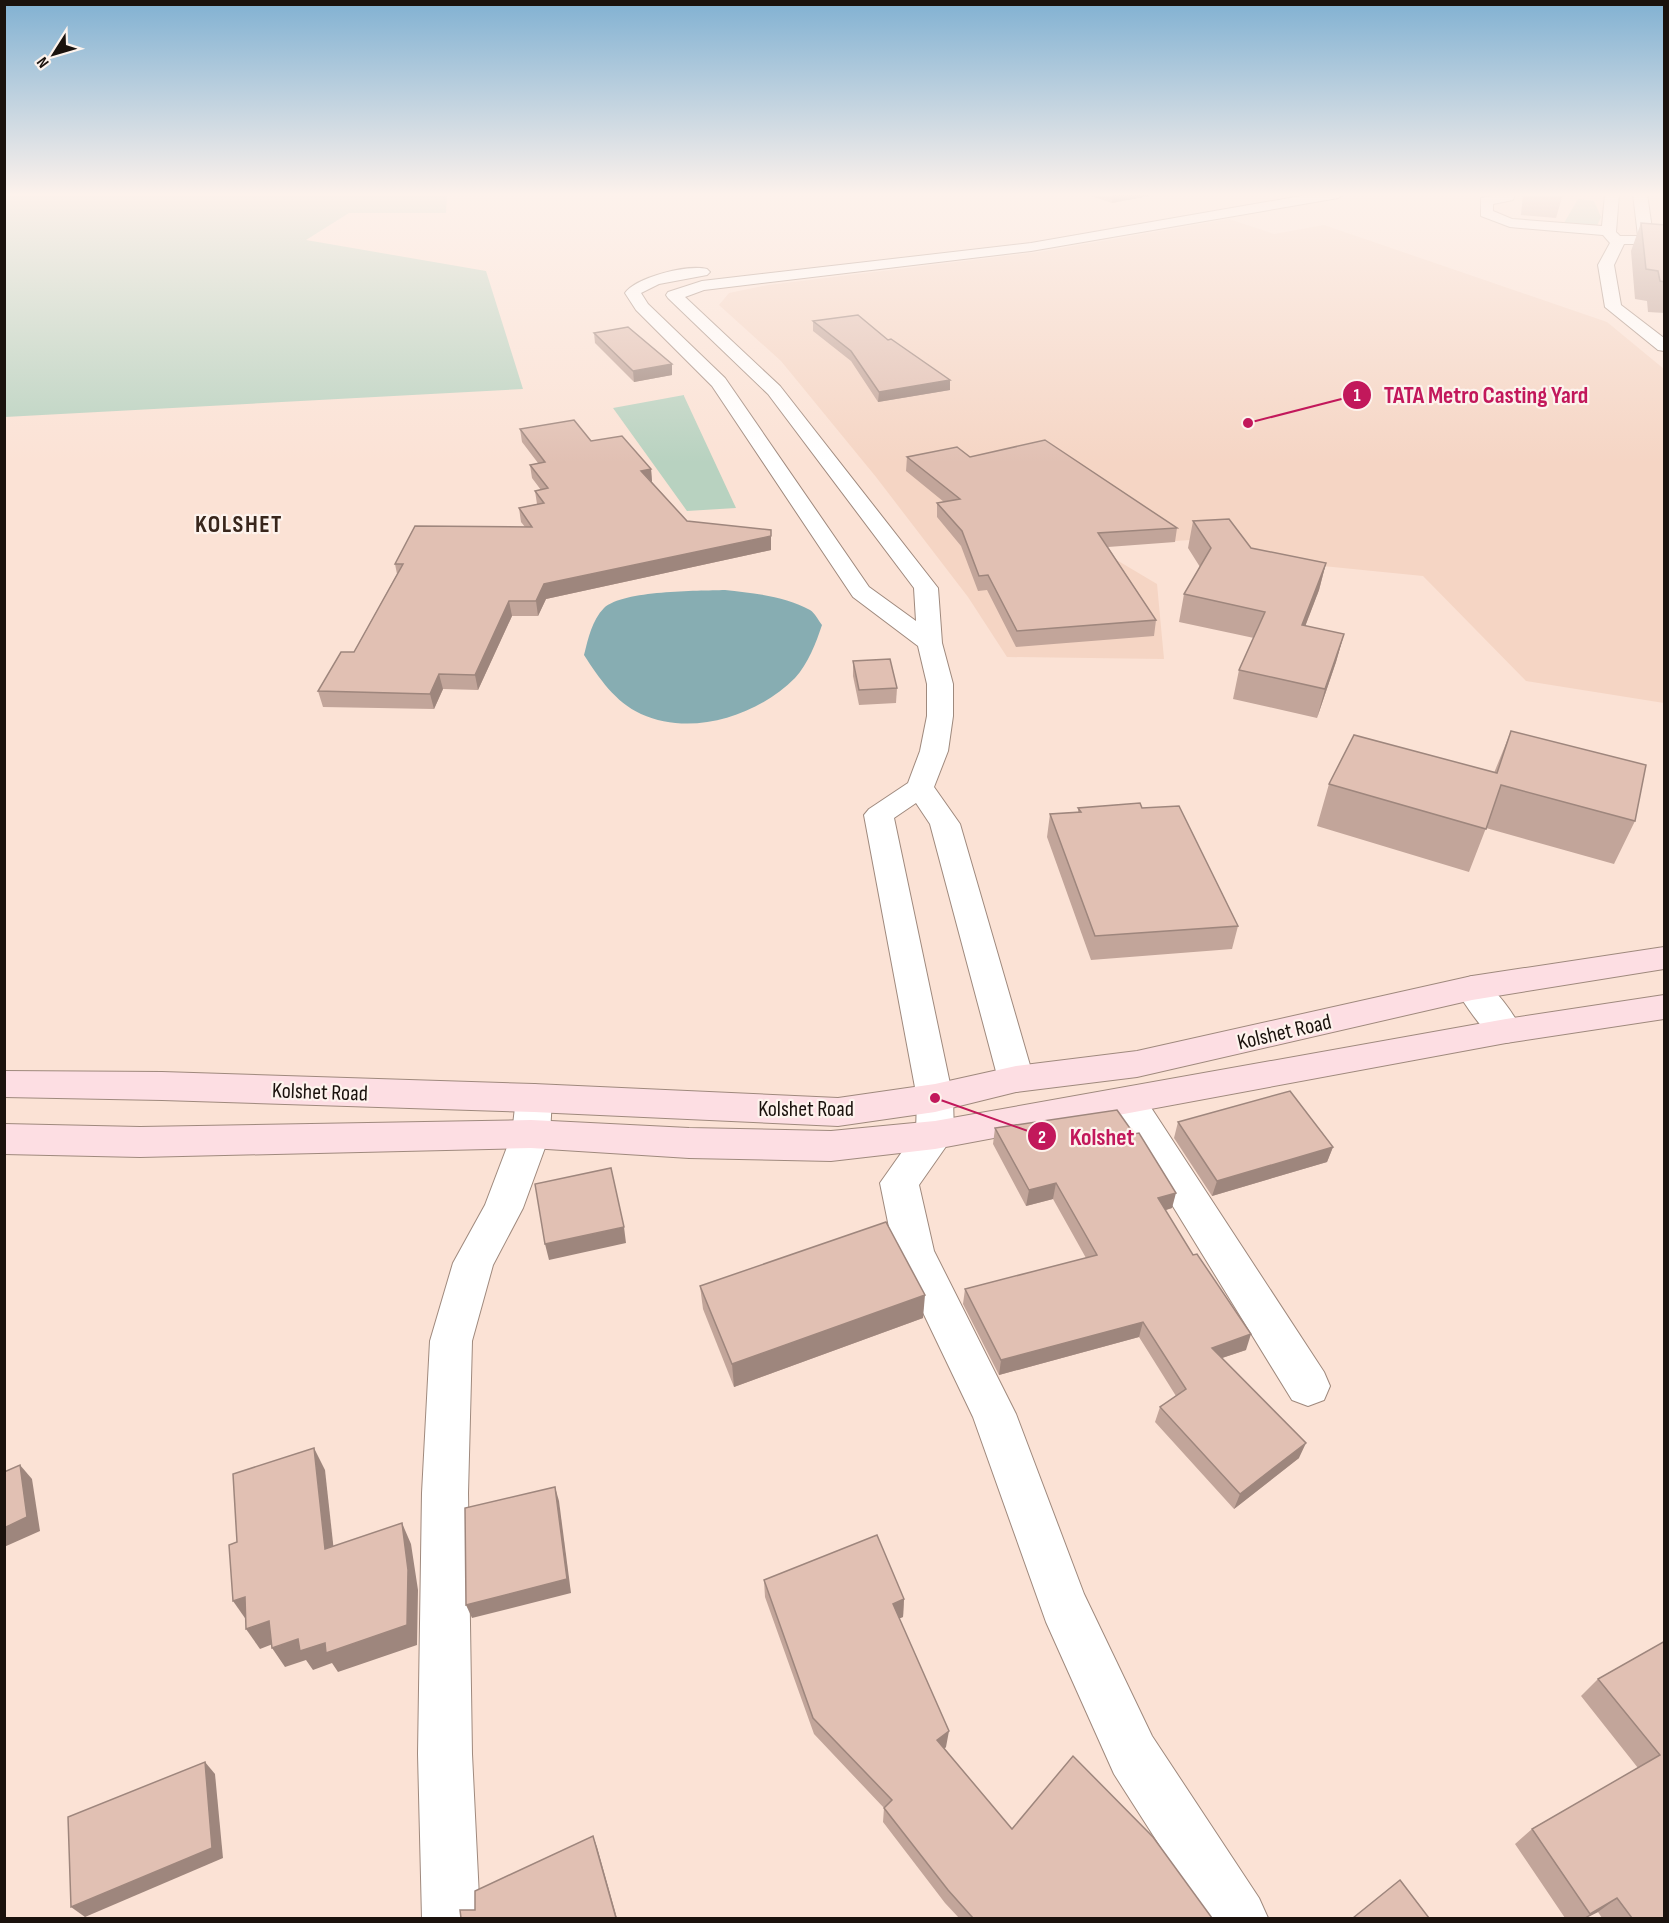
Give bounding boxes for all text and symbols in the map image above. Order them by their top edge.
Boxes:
north arrow [24,24,84,84]
text: N [33,53,53,71]
callout: TATA Metro Casting Yard [1342,374,1601,416]
text: TATA Metro Casting Yard [1384,381,1588,410]
text: 1 [1353,385,1361,406]
district label: KOLSHET [195,510,283,539]
street label: Kolshet Road [1235,1009,1334,1056]
street label: Kolshet Road [272,1077,368,1108]
street label: Kolshet Road [758,1096,854,1123]
callout: Kolshet [1027,1115,1146,1157]
text: Kolshet [1070,1123,1134,1152]
text: 2 [1038,1127,1046,1148]

